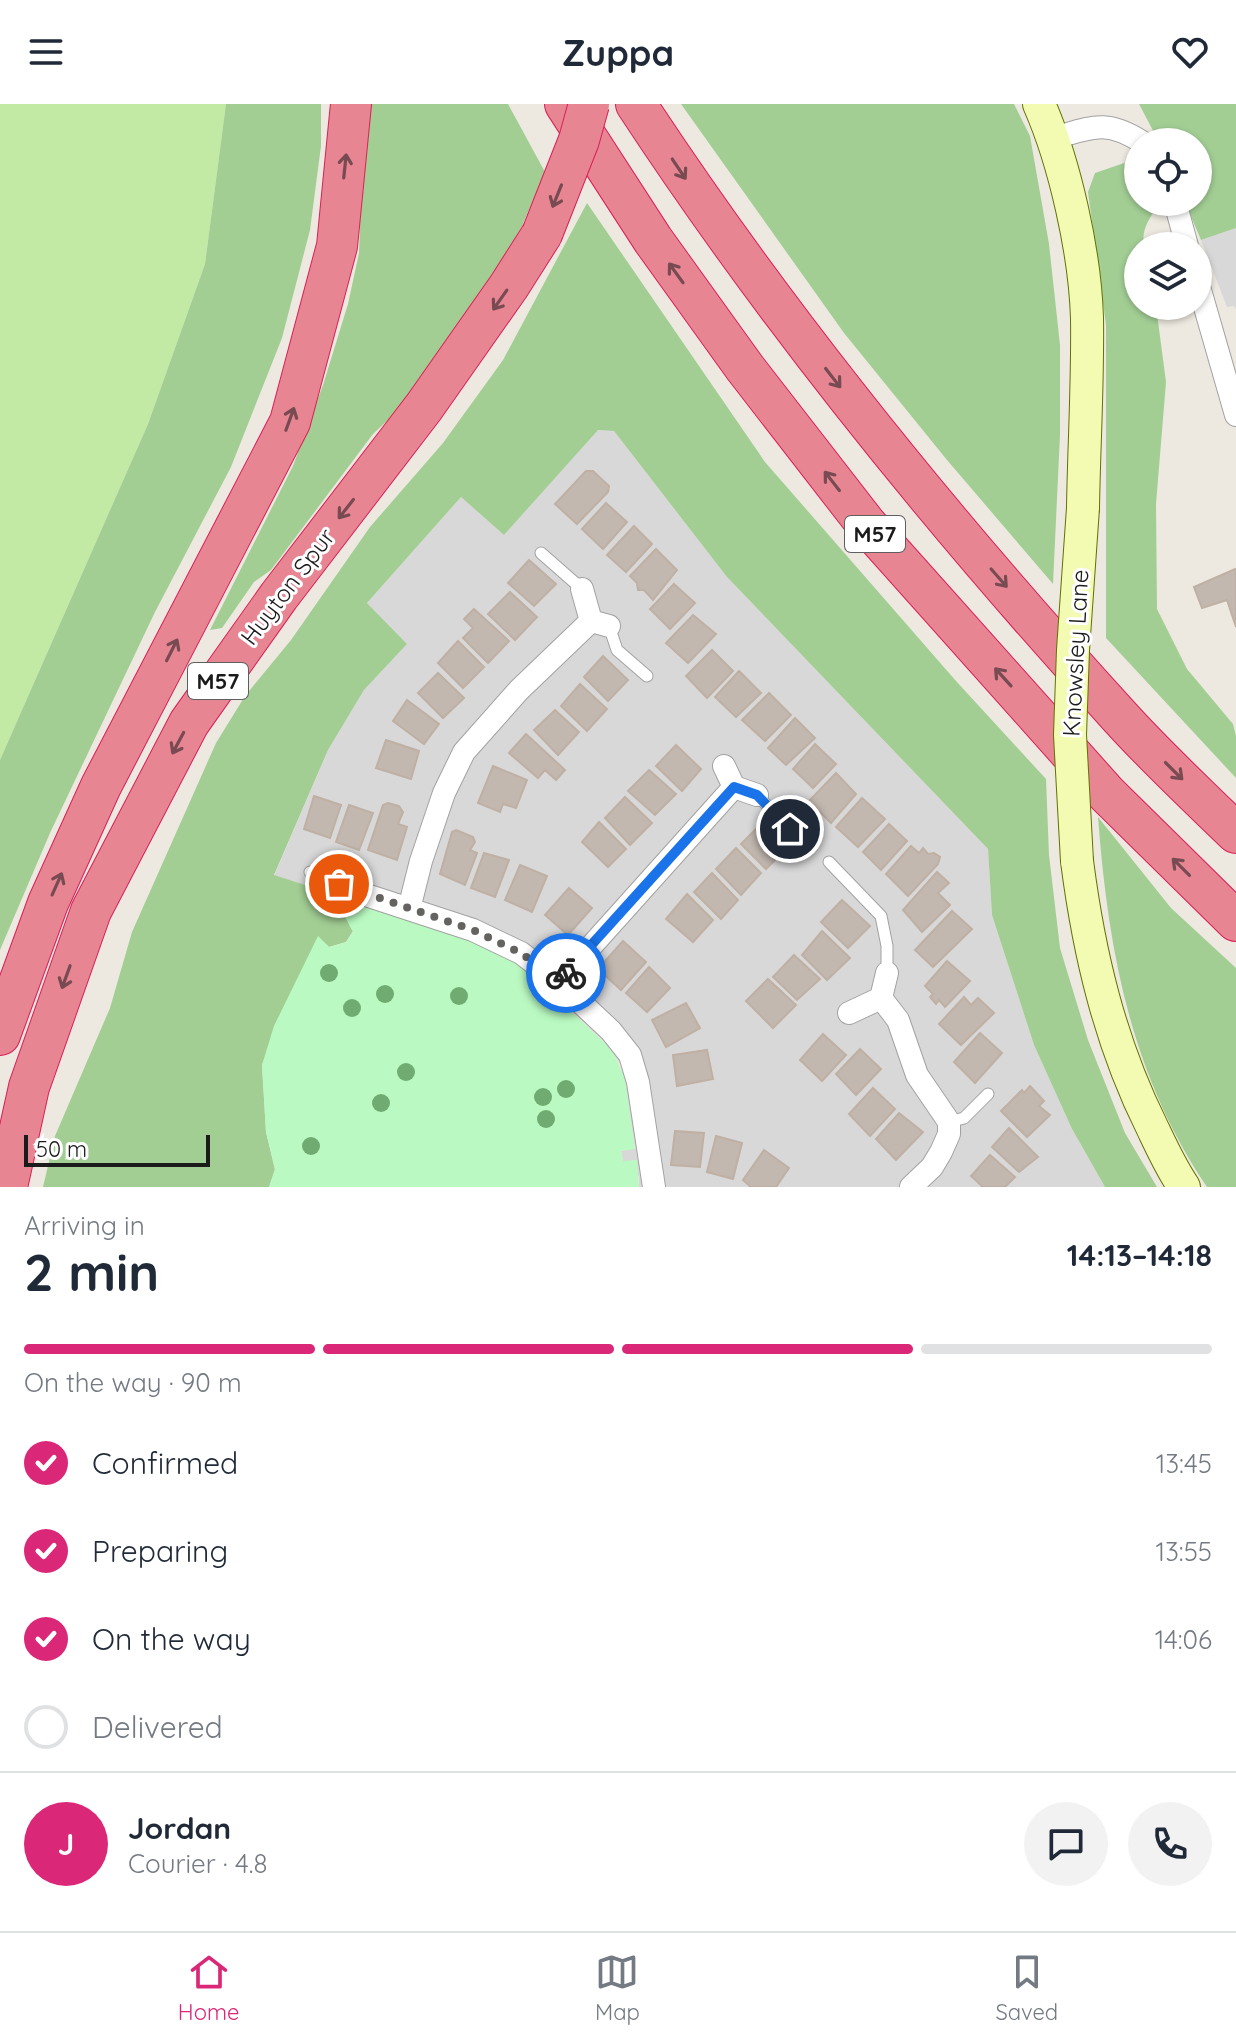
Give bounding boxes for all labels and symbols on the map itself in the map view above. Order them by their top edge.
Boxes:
one-way arrow [338,153,353,180]
one-way arrow [671,157,687,180]
one-way arrow [549,183,563,208]
one-way arrow [668,262,685,284]
one-way arrow [492,288,508,310]
one-way arrow [825,367,842,388]
one-way arrow [283,407,298,432]
one-way arrow [824,471,841,492]
one-way arrow [337,498,354,519]
road number: M57 [845,516,905,552]
street label: Huyton Spur [234,522,341,651]
one-way arrow [990,568,1008,588]
street label: Knowsley Lane [1056,569,1094,737]
one-way arrow [164,639,180,663]
road number: M57 [188,663,248,699]
one-way arrow [994,667,1013,688]
one-way arrow [170,731,186,754]
one-way arrow [1164,761,1183,781]
pin [756,795,824,863]
pin [305,850,373,918]
one-way arrow [1171,857,1191,876]
one-way arrow [50,872,65,896]
courier [526,933,606,1013]
one-way arrow [58,964,72,989]
scale bar [24,1131,210,1167]

